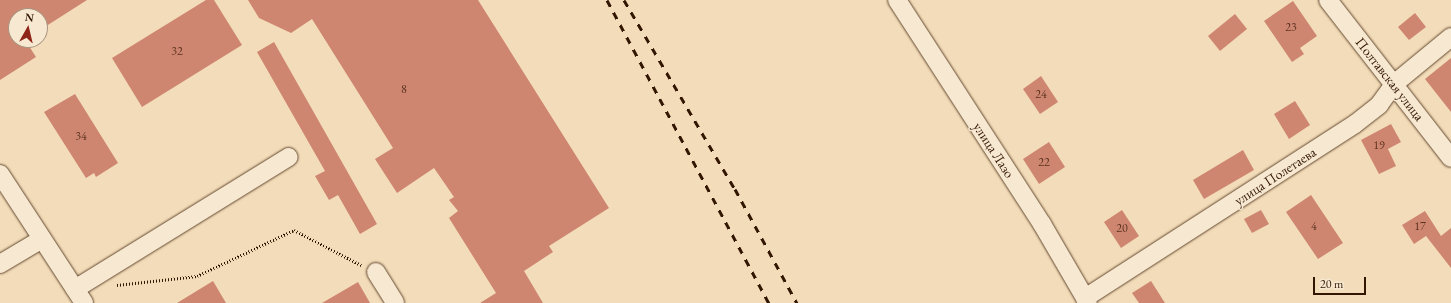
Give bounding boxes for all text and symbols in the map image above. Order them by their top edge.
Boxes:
north arrow [8,8,48,48]
text: N [24,10,35,25]
house number: 23 [1285,21,1297,35]
street label: Полтавская улица [1352,34,1428,124]
house number: 32 [171,45,183,59]
house number: 8 [401,83,407,97]
house number: 24 [1035,88,1047,102]
street label: улица Лазо [970,119,1018,181]
house number: 34 [75,130,87,144]
house number: 19 [1373,139,1385,153]
street label: улица Полетаева [1231,143,1319,209]
house number: 22 [1038,156,1050,170]
house number: 4 [1311,220,1317,234]
house number: 17 [1414,220,1426,234]
house number: 20 [1116,222,1128,236]
scale bar [1315,269,1368,295]
text: 20 m [1320,276,1343,292]

